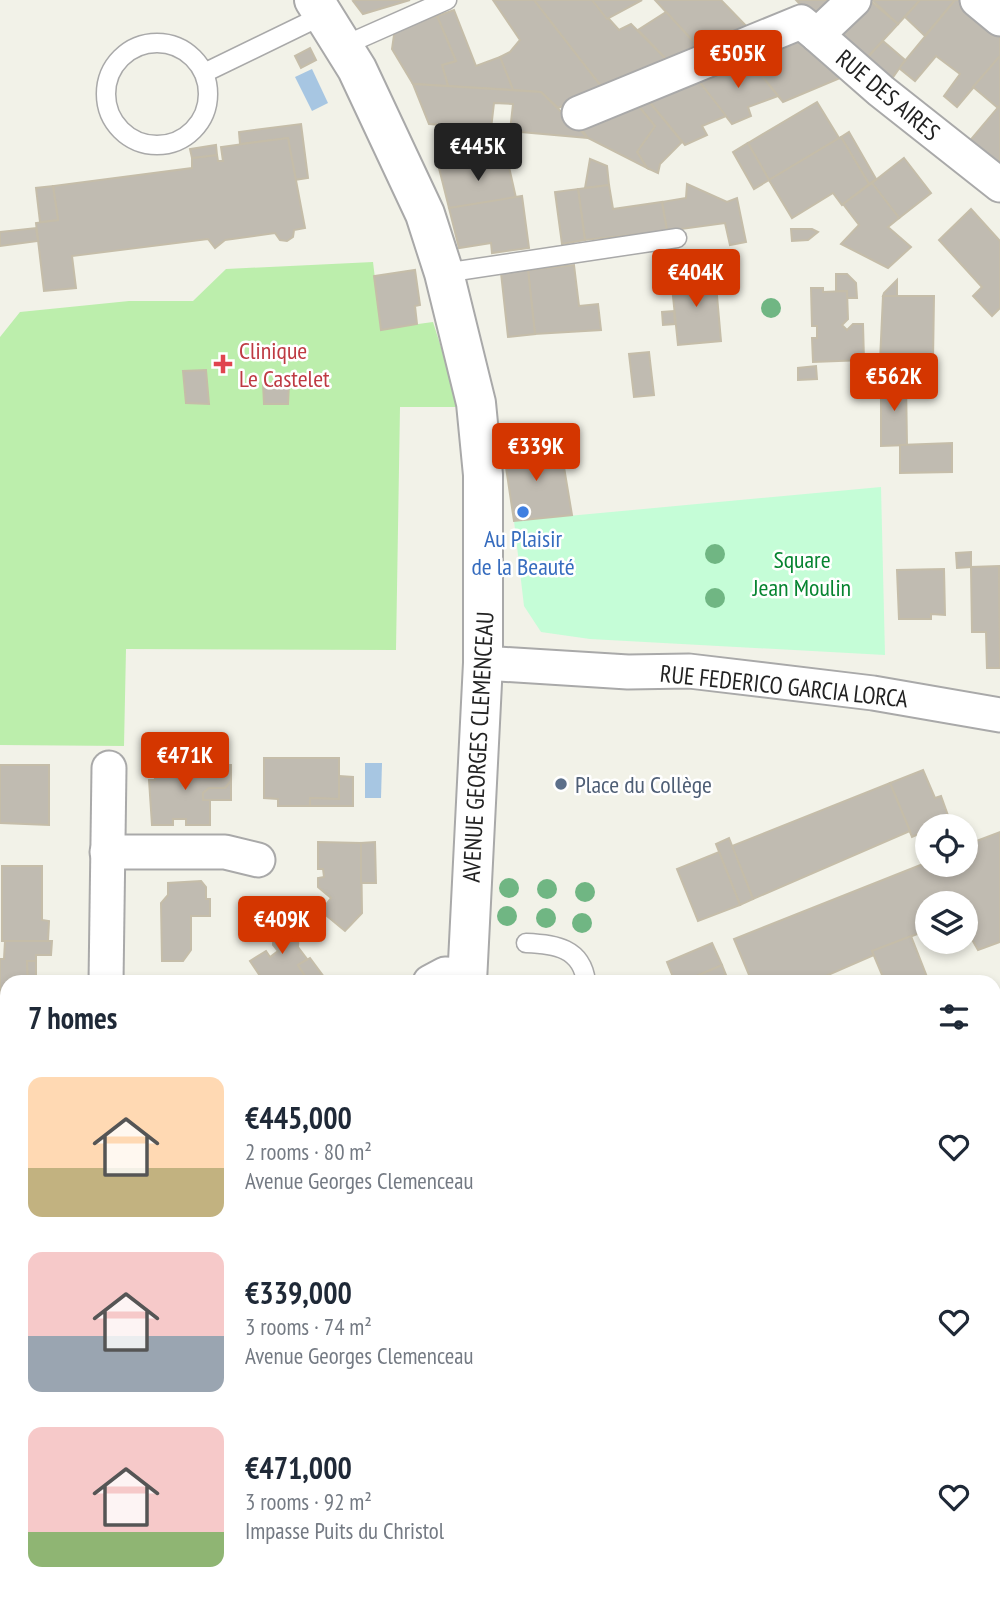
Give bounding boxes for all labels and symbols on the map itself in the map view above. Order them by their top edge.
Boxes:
pin: €505K [689,31,787,90]
street label: RUE DES AIRES [830,43,946,147]
pin: €445K [429,124,527,183]
pin: €404K [647,250,745,309]
place label: Clinique Le Castelet [239,335,330,394]
marker: Clinique Le Castelet [213,354,233,374]
pin: €562K [845,354,943,413]
pin: €339K [487,424,585,483]
marker: Au Plaisir de la Beauté [515,504,531,520]
place label: Au Plaisir de la Beauté [471,523,575,582]
park label: Square Jean Moulin [752,544,851,603]
street label: AVENUE GEORGES CLEMENCEAU [455,611,501,883]
street label: RUE FEDERICO GARCIA LORCA [659,658,910,714]
pin: €471K [136,732,234,792]
place label: Place du Collège [575,769,712,800]
marker: Place du Collège [553,776,569,792]
pin: €409K [233,897,331,956]

